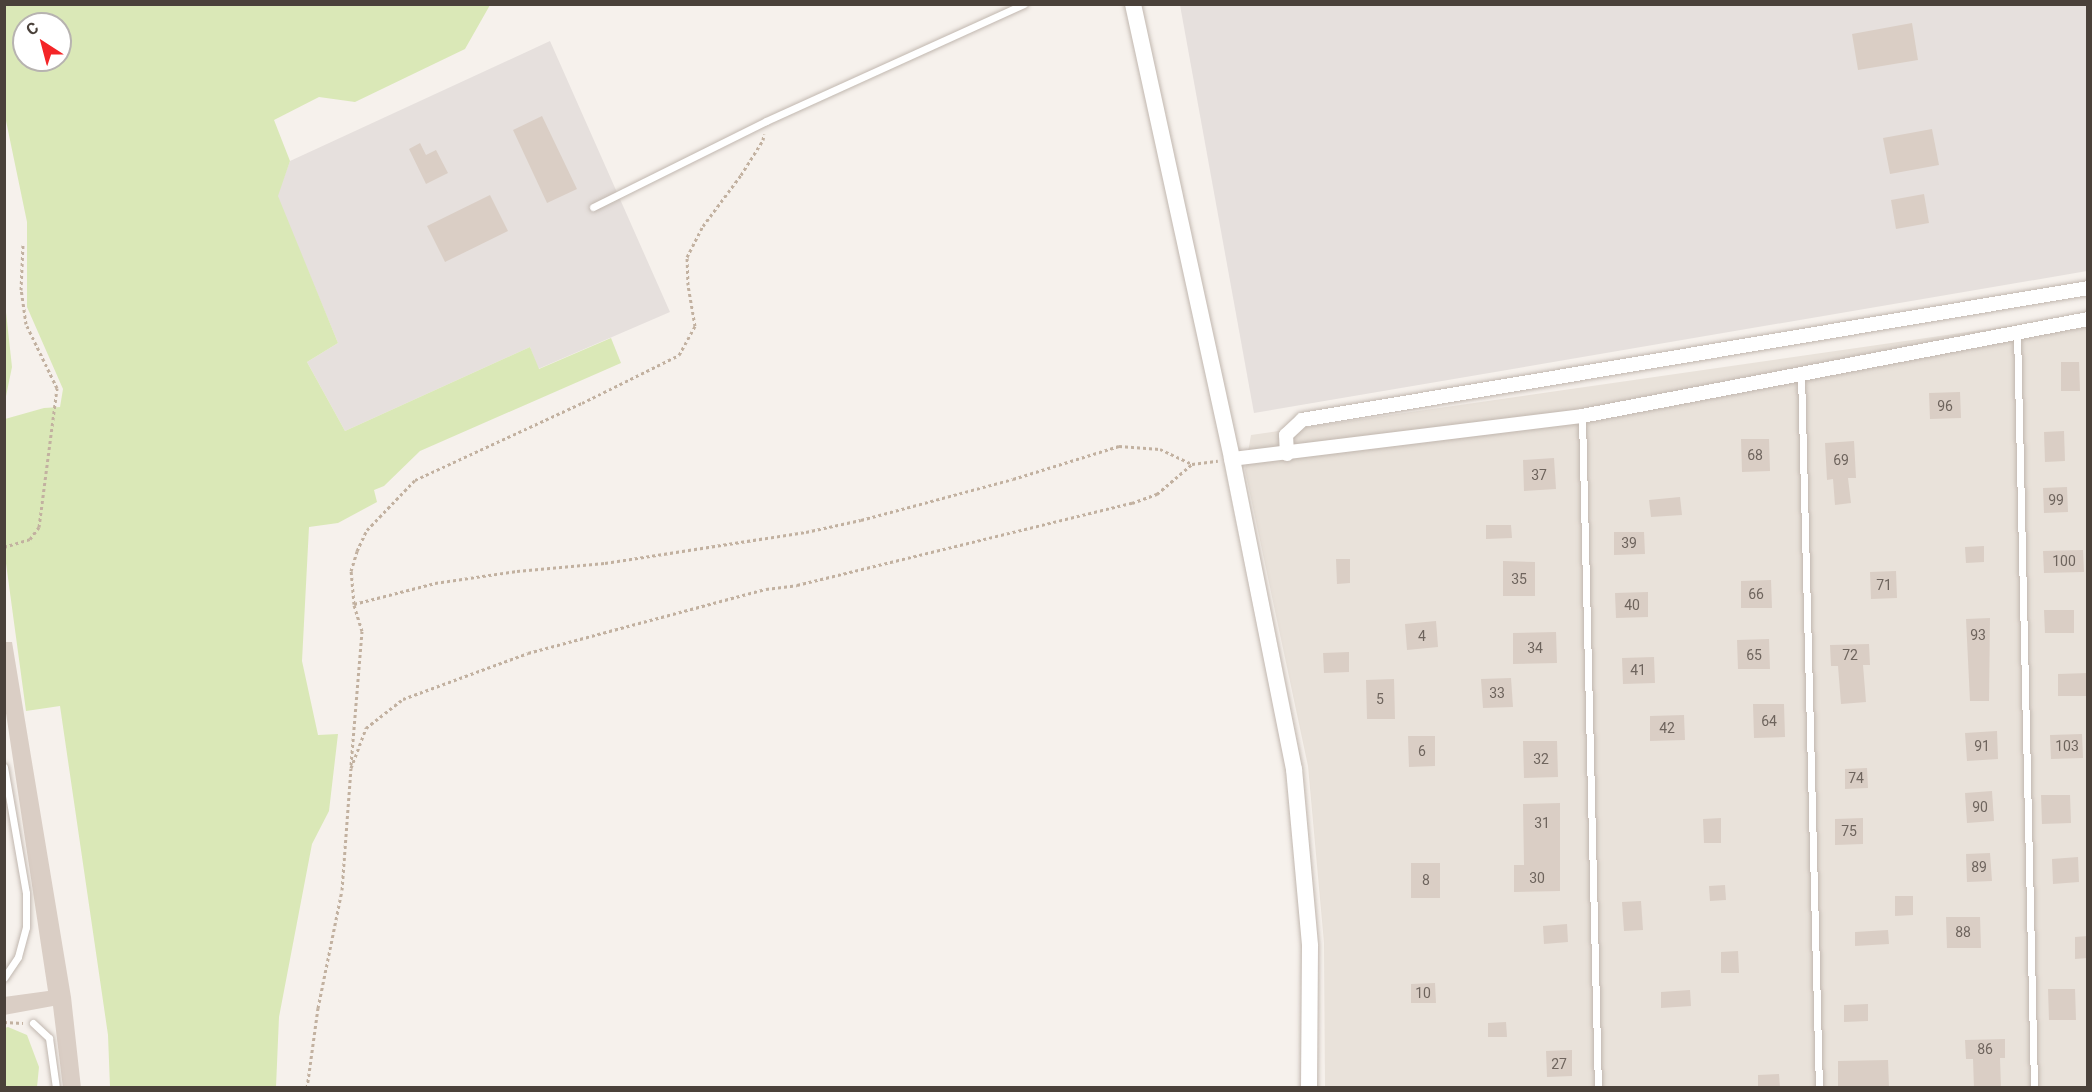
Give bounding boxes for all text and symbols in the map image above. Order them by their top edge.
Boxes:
north arrow [12,12,72,72]
text: С [22,18,42,39]
house number: 96 [1937,398,1953,414]
house number: 68 [1747,447,1763,463]
house number: 69 [1833,452,1849,468]
house number: 37 [1531,467,1547,483]
house number: 99 [2048,492,2064,508]
house number: 39 [1621,535,1637,551]
house number: 100 [2052,553,2076,569]
house number: 35 [1511,571,1527,587]
house number: 71 [1876,577,1892,593]
house number: 66 [1748,586,1764,602]
house number: 40 [1624,597,1640,613]
house number: 93 [1970,627,1986,643]
house number: 4 [1418,628,1426,644]
house number: 34 [1527,640,1543,656]
house number: 65 [1746,647,1762,663]
house number: 72 [1842,647,1858,663]
house number: 41 [1630,662,1646,678]
house number: 33 [1489,685,1505,701]
house number: 5 [1376,691,1384,707]
house number: 64 [1761,713,1777,729]
house number: 42 [1659,720,1675,736]
house number: 91 [1974,738,1990,754]
house number: 103 [2055,738,2079,754]
house number: 6 [1418,743,1426,759]
house number: 32 [1533,751,1549,767]
house number: 74 [1848,770,1864,786]
house number: 90 [1972,799,1988,815]
house number: 31 [1534,815,1550,831]
house number: 75 [1841,823,1857,839]
house number: 89 [1971,859,1987,875]
house number: 30 [1529,870,1545,886]
house number: 8 [1422,872,1430,888]
house number: 88 [1955,924,1971,940]
house number: 10 [1415,985,1431,1001]
house number: 86 [1977,1041,1993,1057]
house number: 27 [1551,1056,1567,1072]

